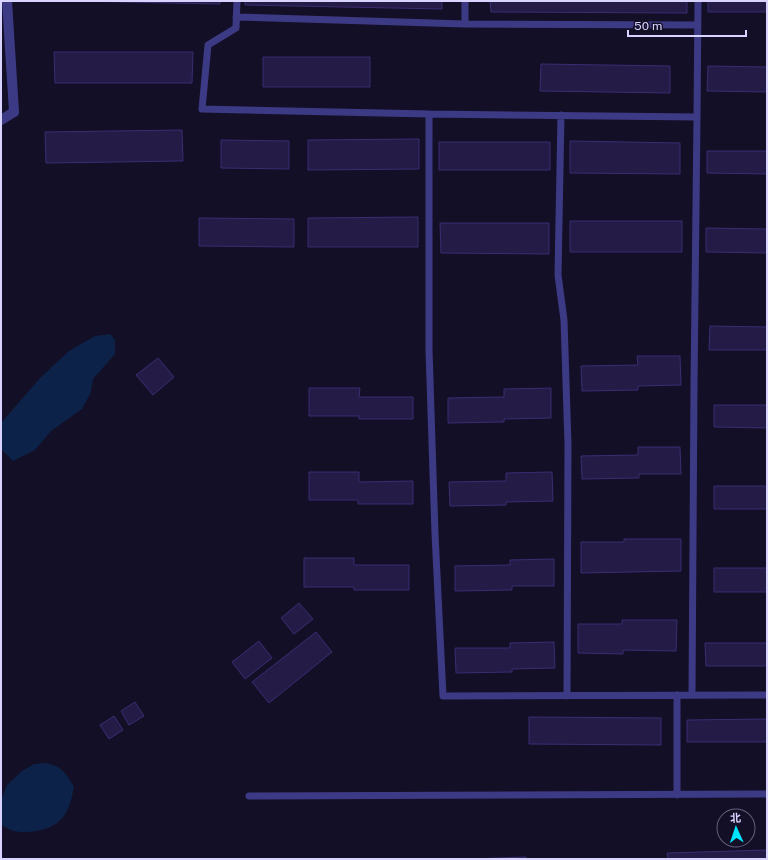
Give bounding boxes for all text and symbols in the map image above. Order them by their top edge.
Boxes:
scale bar [628,12,746,38]
text: 50 m [634,19,662,33]
north arrow [716,808,756,848]
text: 北 [730,812,741,824]

